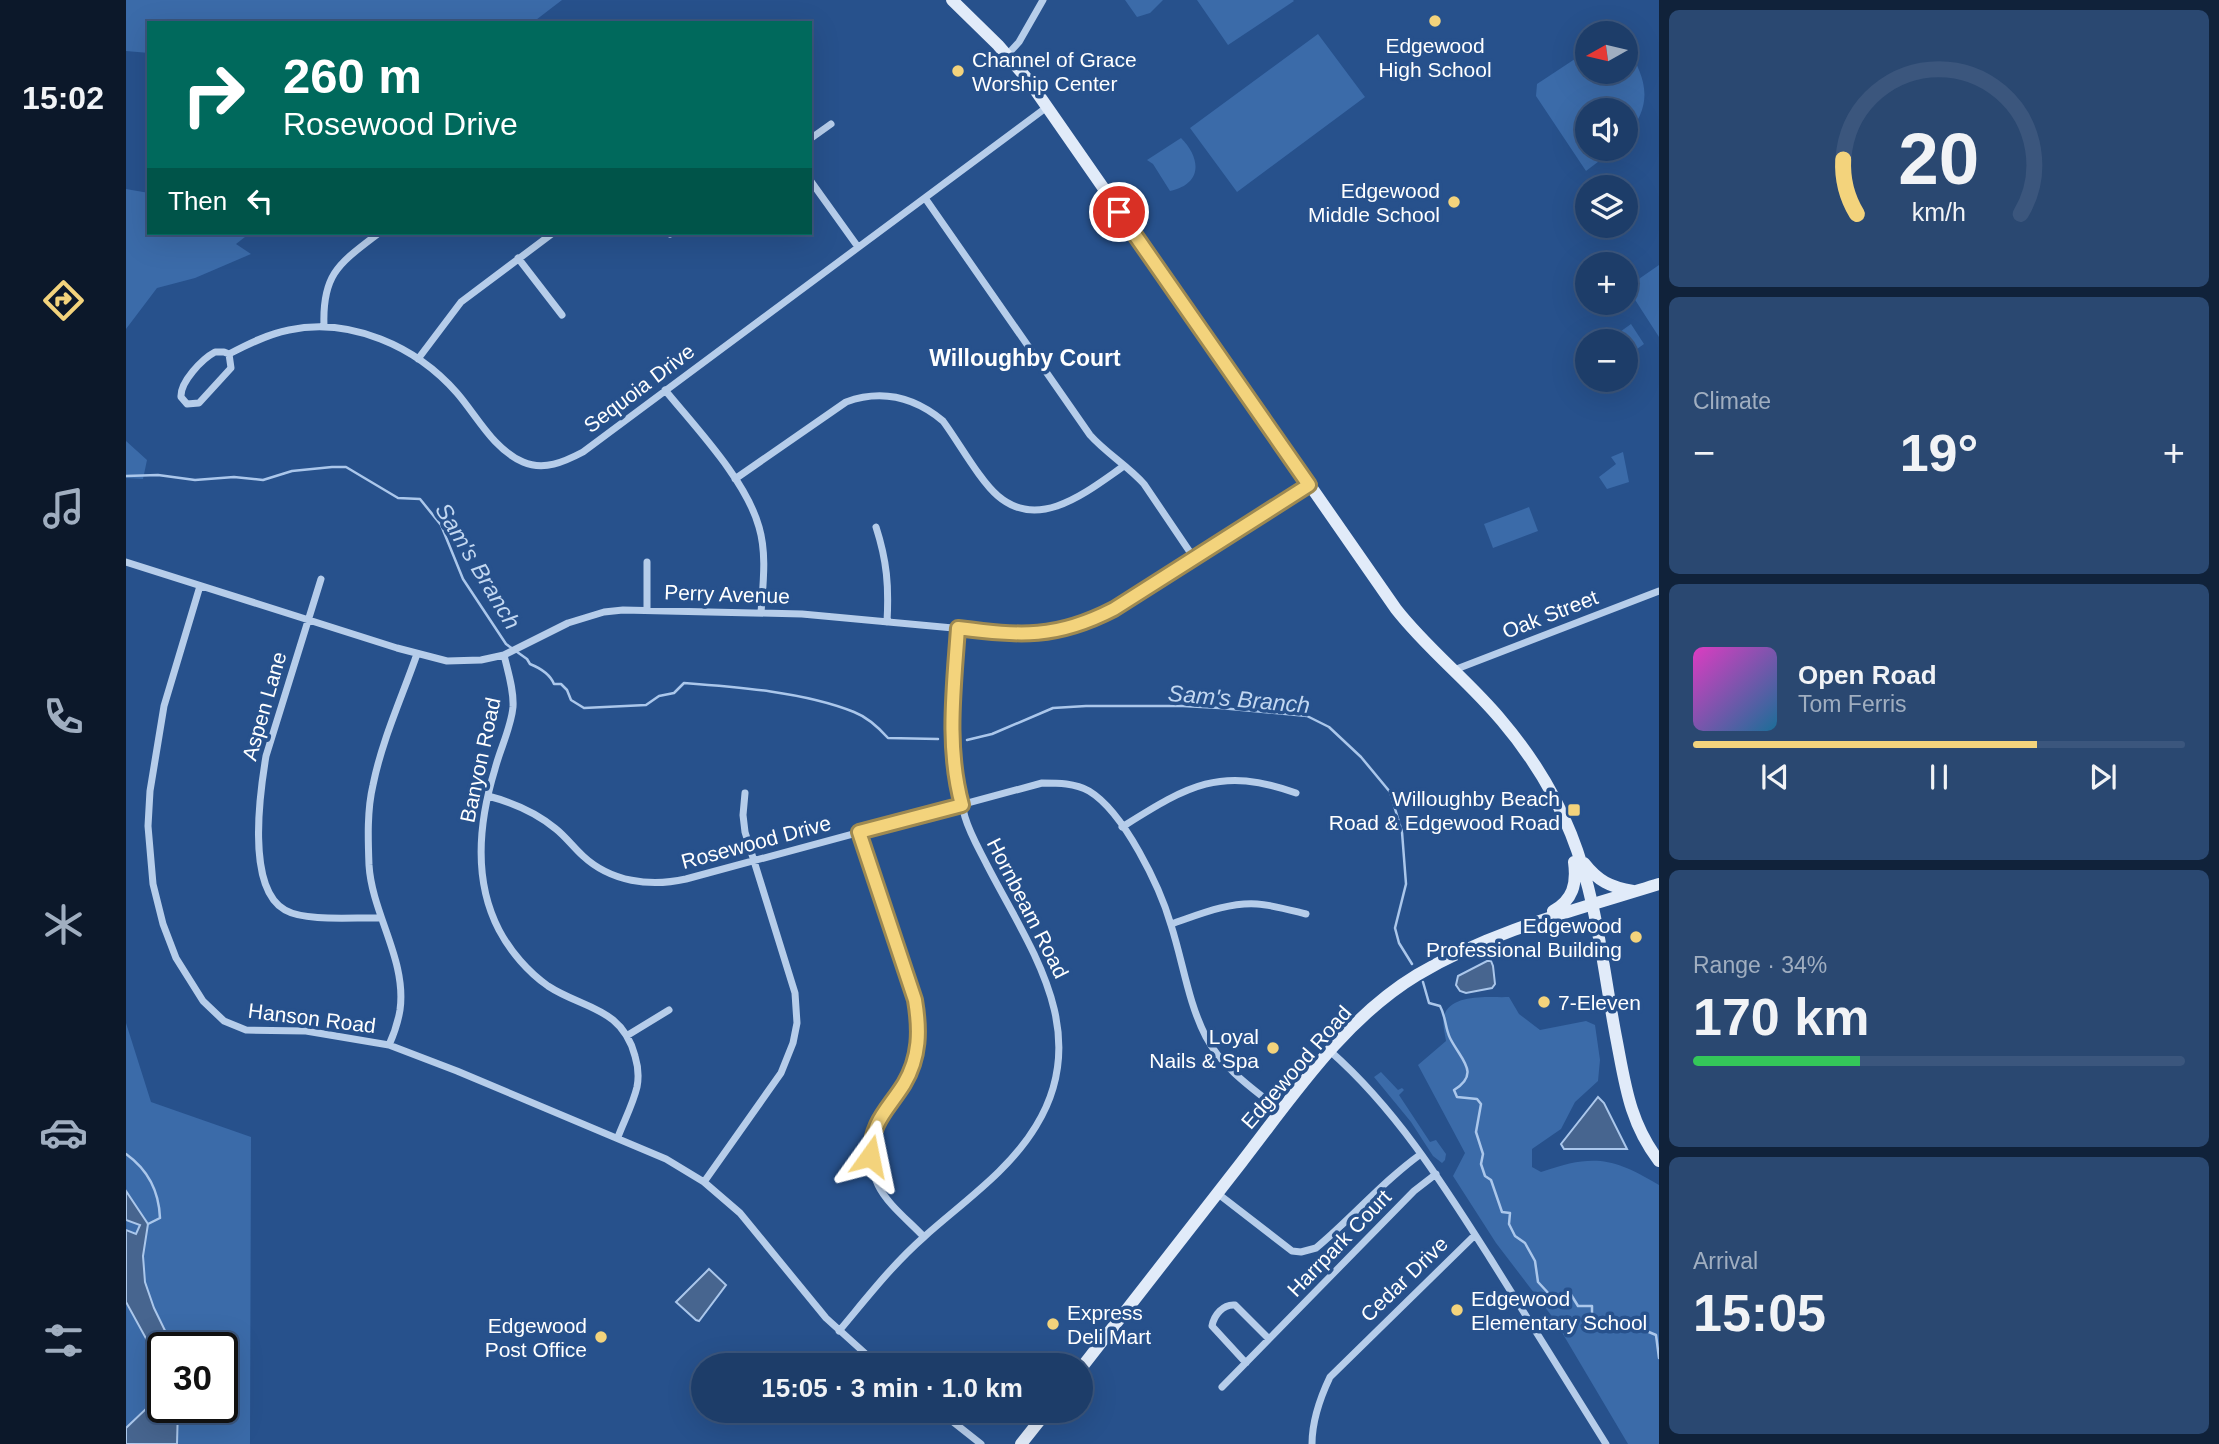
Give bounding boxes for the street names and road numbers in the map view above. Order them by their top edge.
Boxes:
street label: Sequoia Drive [579,339,699,437]
street label: Perry Avenue [664,580,790,608]
street label: Oak Street [1499,585,1601,643]
street label: Aspen Lane [237,649,291,763]
street label: Banyon Road [456,695,504,825]
street label: Rosewood Drive [679,811,833,873]
street label: Hornbeam Road [983,834,1073,982]
street label: Hanson Road [247,999,377,1037]
street label: Edgewood Road [1236,1001,1356,1133]
street label: Harrpark Court [1282,1185,1396,1301]
street label: Cedar Drive [1356,1232,1452,1326]

